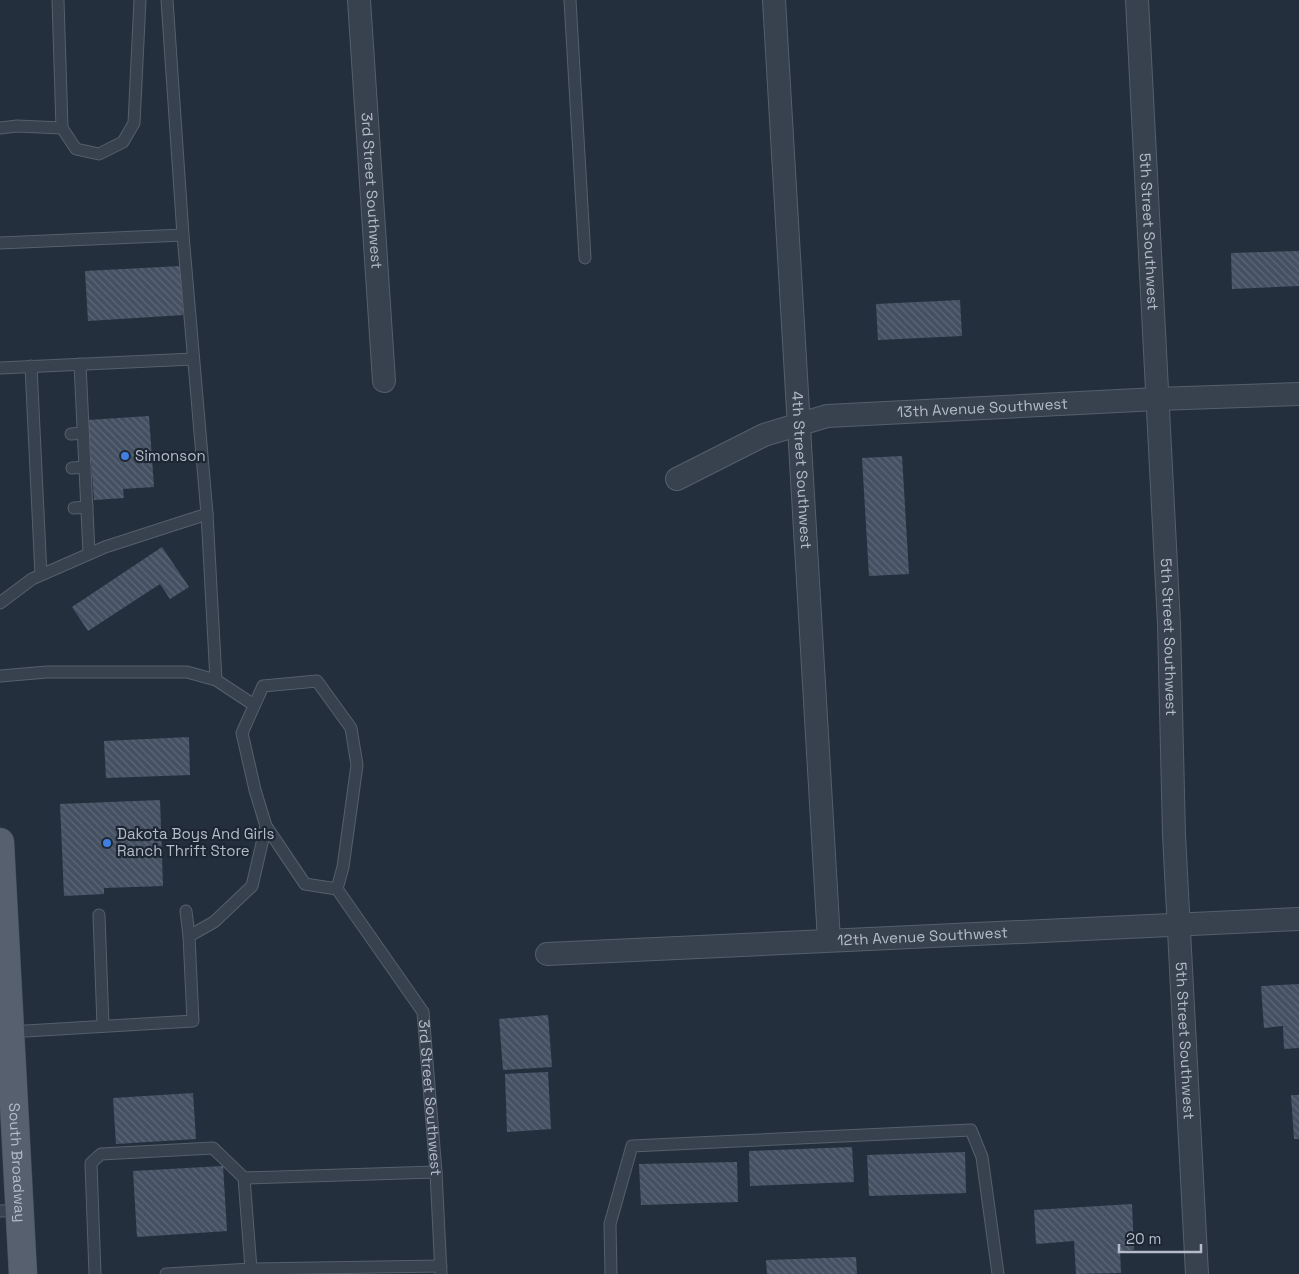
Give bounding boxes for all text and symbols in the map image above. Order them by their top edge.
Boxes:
street label: 3rd Street Southwest [357,112,387,270]
street label: 5th Street Southwest [1136,152,1163,311]
street label: 4th Street Southwest [788,391,816,550]
street label: 13th Avenue Southwest [897,394,1068,421]
place label: Simonson [135,446,206,465]
marker: Simonson [119,450,131,462]
street label: 5th Street Southwest [1157,558,1181,716]
place label: Dakota Boys And Girls Ranch Thrift Store [117,824,275,860]
marker: Dakota Boys And Girls Ranch Thrift Store [101,837,113,849]
street label: 12th Avenue Southwest [837,923,1009,949]
street label: 5th Street Southwest [1172,962,1199,1120]
street label: 3rd Street Southwest [415,1019,446,1176]
street label: South Broadway [5,1102,30,1223]
scale bar [1119,1222,1202,1254]
text: 20 m [1126,1229,1161,1248]

